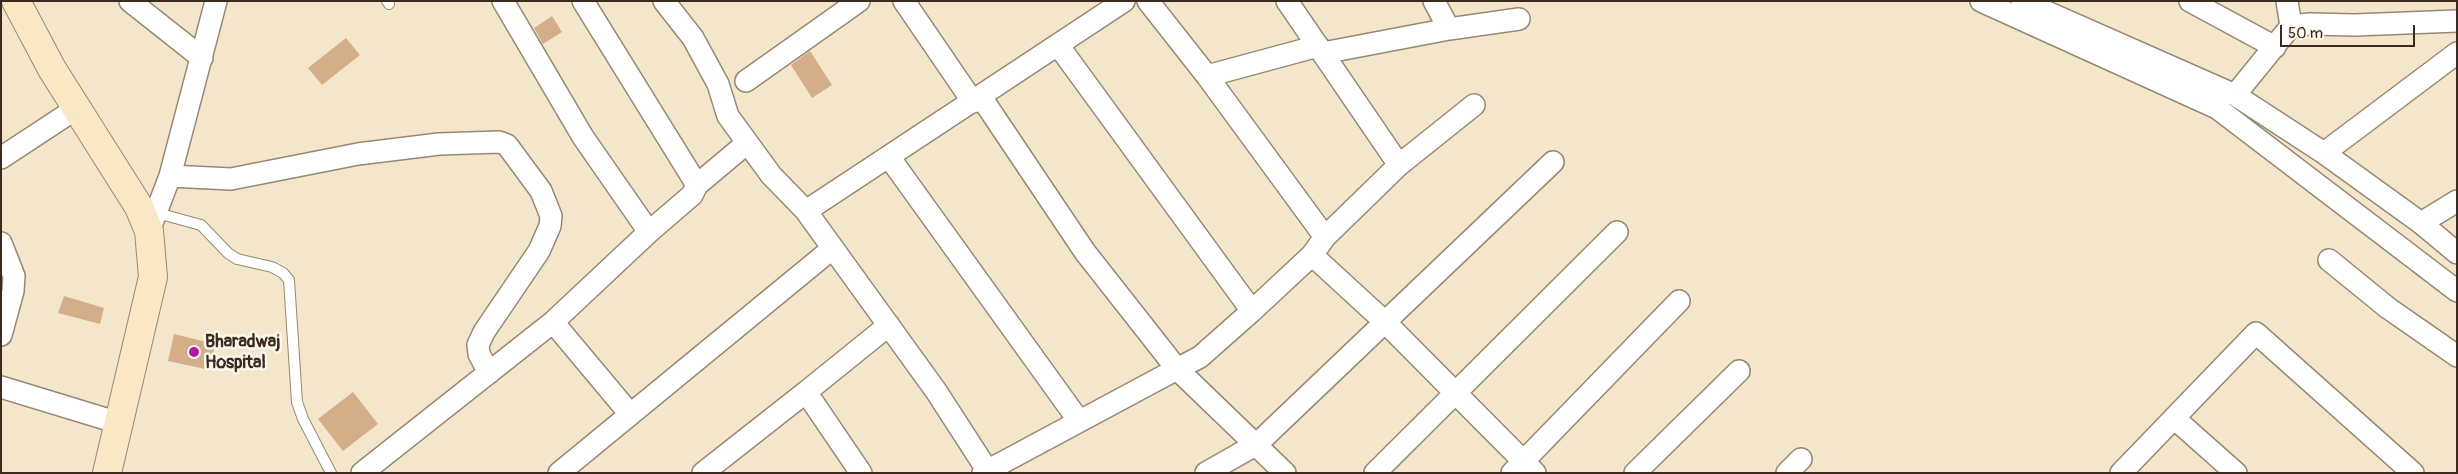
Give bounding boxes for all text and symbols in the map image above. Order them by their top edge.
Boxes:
scale bar [2283,15,2418,47]
text: 50 m [2288,24,2323,43]
place label: Bharadwaj Hospital [205,331,280,374]
marker: Bharadwaj Hospital [187,345,201,359]

